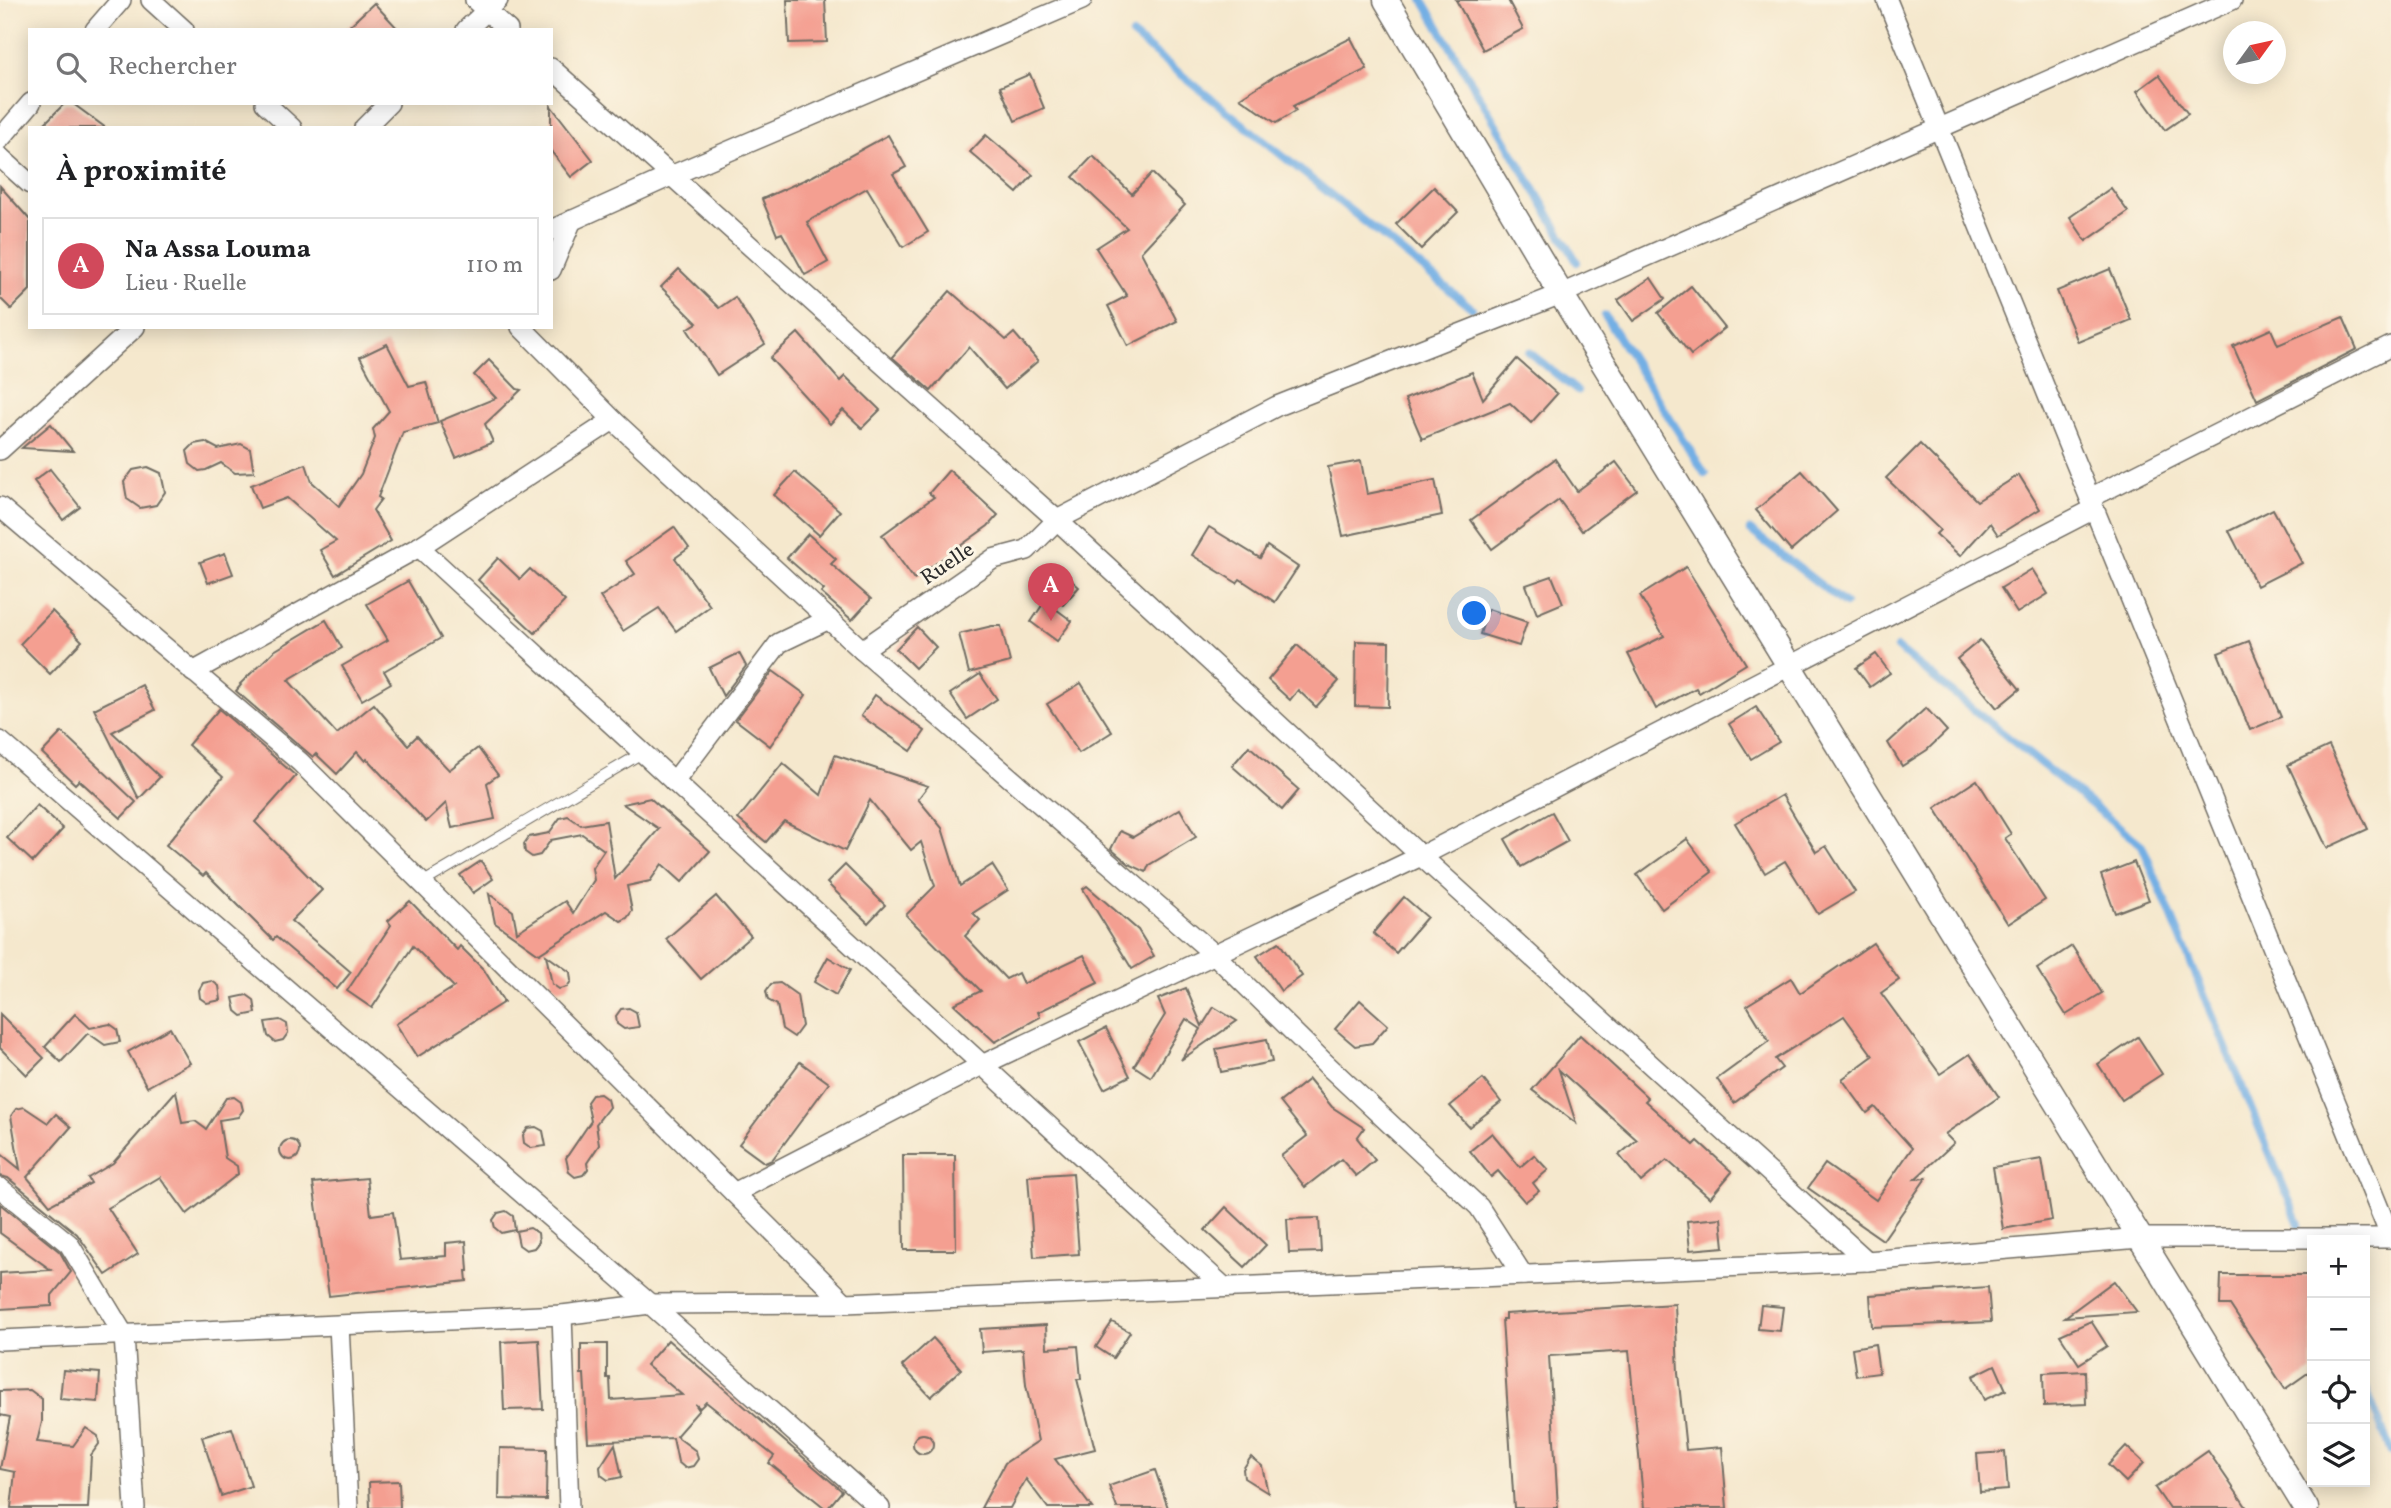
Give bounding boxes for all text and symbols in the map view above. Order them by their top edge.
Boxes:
north arrow [2223,21,2286,84]
search box [28,28,553,105]
icon: search [52,48,90,86]
text: Rechercher [108,49,237,85]
text: À proximité [56,151,227,193]
text: Na Assa Louma [125,232,311,268]
text: A [73,250,89,282]
text: 110 m [466,250,523,282]
text: Lieu · Ruelle [125,268,247,300]
street label: Ruelle [915,536,980,593]
pin: A [1028,563,1074,621]
your location [1457,596,1491,630]
map controls [2307,1235,2370,1487]
button: + [2307,1235,2370,1298]
button: − [2307,1298,2370,1361]
button: locate [2307,1361,2370,1424]
button: layers [2307,1424,2370,1487]

